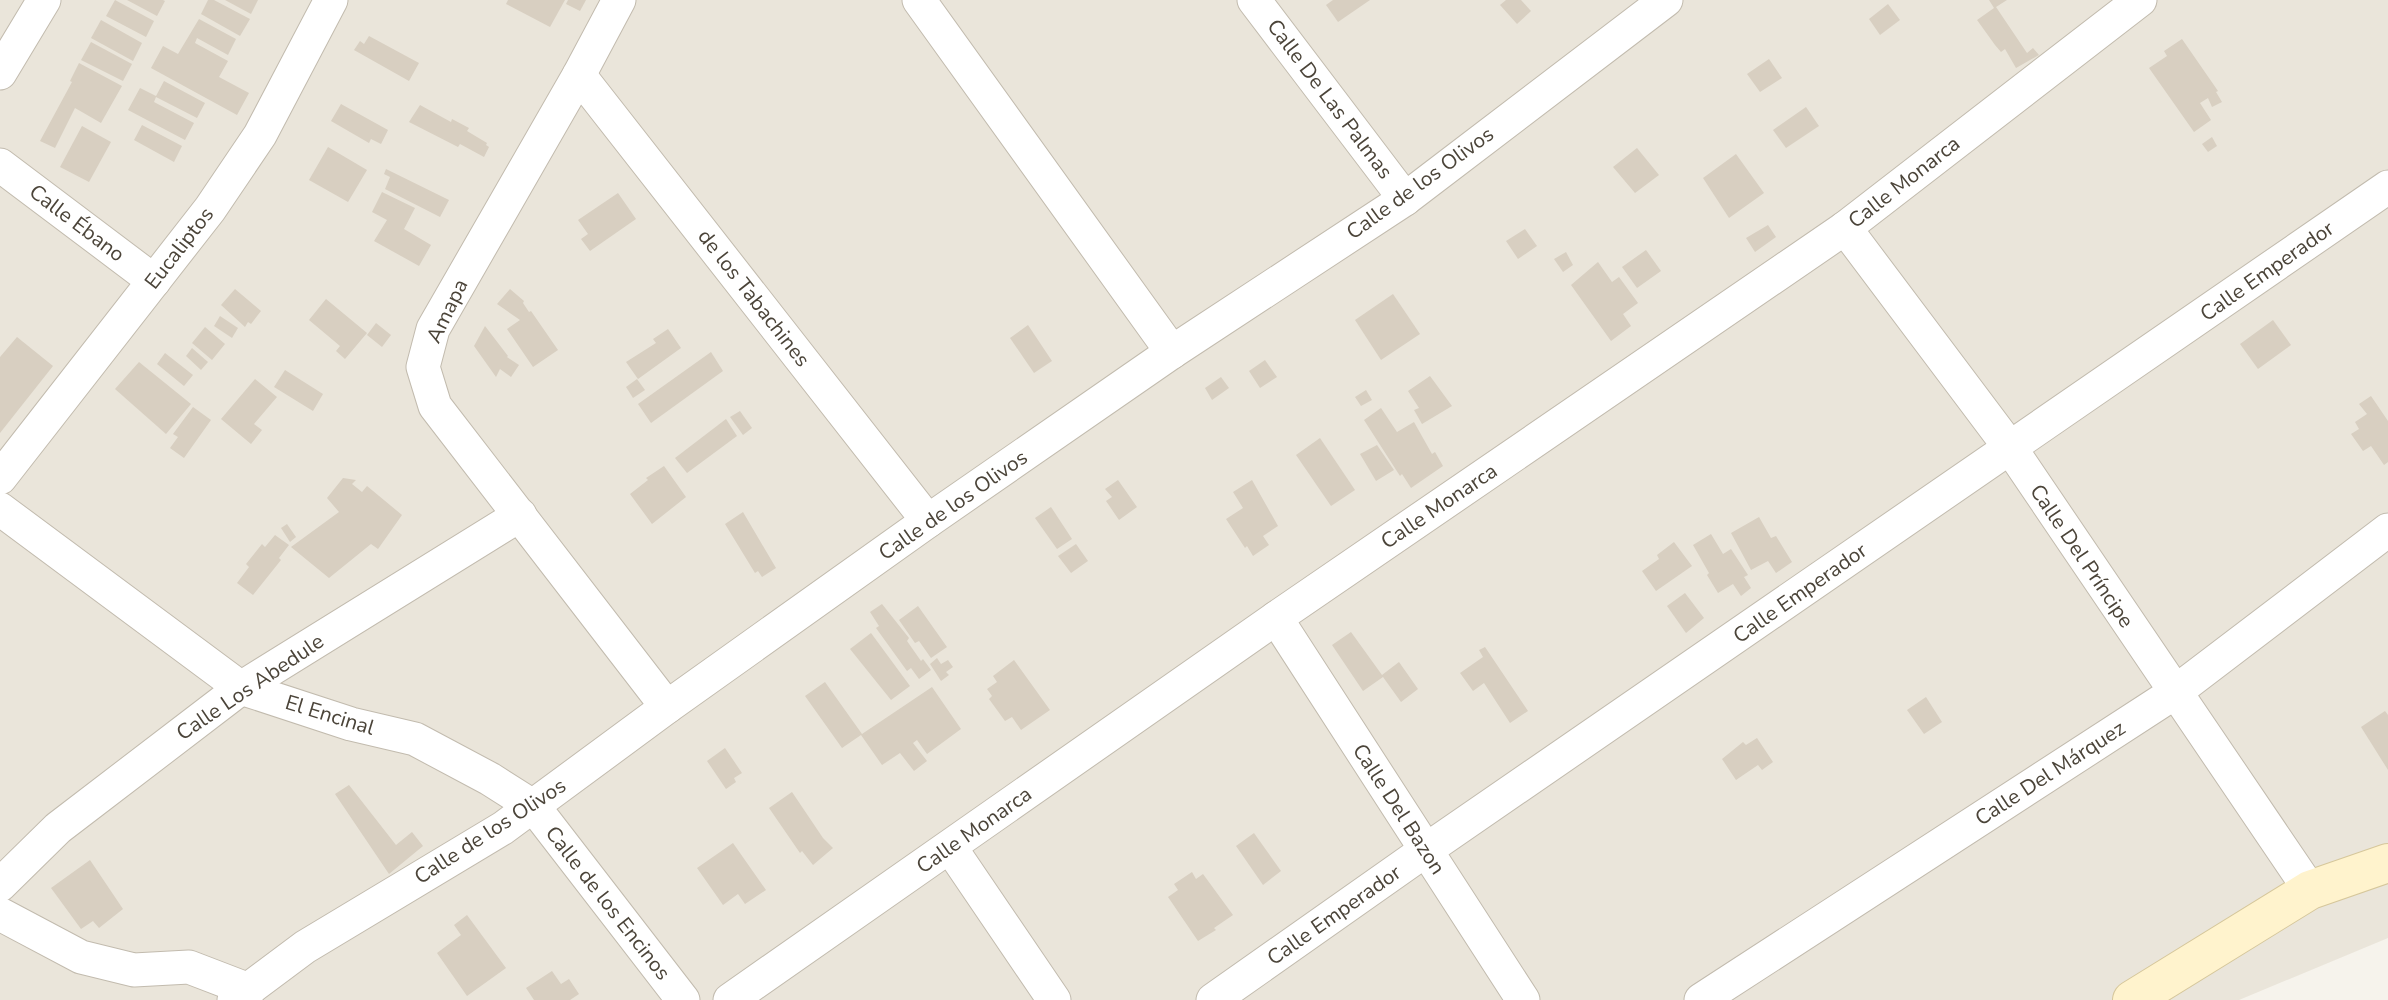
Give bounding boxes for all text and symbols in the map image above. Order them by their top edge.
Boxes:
street label: Calle De Las Palmas [1261,13,1399,185]
street label: Calle de los Olivos [1341,120,1499,246]
street label: Calle Monarca [1842,130,1966,234]
street label: Calle Ébano [23,178,131,268]
street label: Eucaliptos [138,201,220,295]
street label: Calle Emperador [2194,214,2340,328]
street label: de los Tabachines [691,223,817,373]
street label: Amapa [420,274,474,348]
street label: Calle de los Olivos [873,443,1033,567]
street label: Calle Monarca [1375,457,1503,555]
street label: Calle Del Príncipe [2024,479,2140,633]
street label: Calle Emperador [1727,536,1873,650]
street label: Calle Los Abedule [171,627,329,747]
street label: El Encinal [282,688,379,742]
street label: Calle Del Márquez [1970,714,2131,832]
street label: Calle Del Bazon [1346,738,1452,880]
street label: Calle de los Olivos [409,771,571,891]
street label: Calle Monarca [911,780,1037,880]
street label: Calle de los Encinos [539,820,677,986]
street label: Calle Emperador [1261,858,1407,972]

